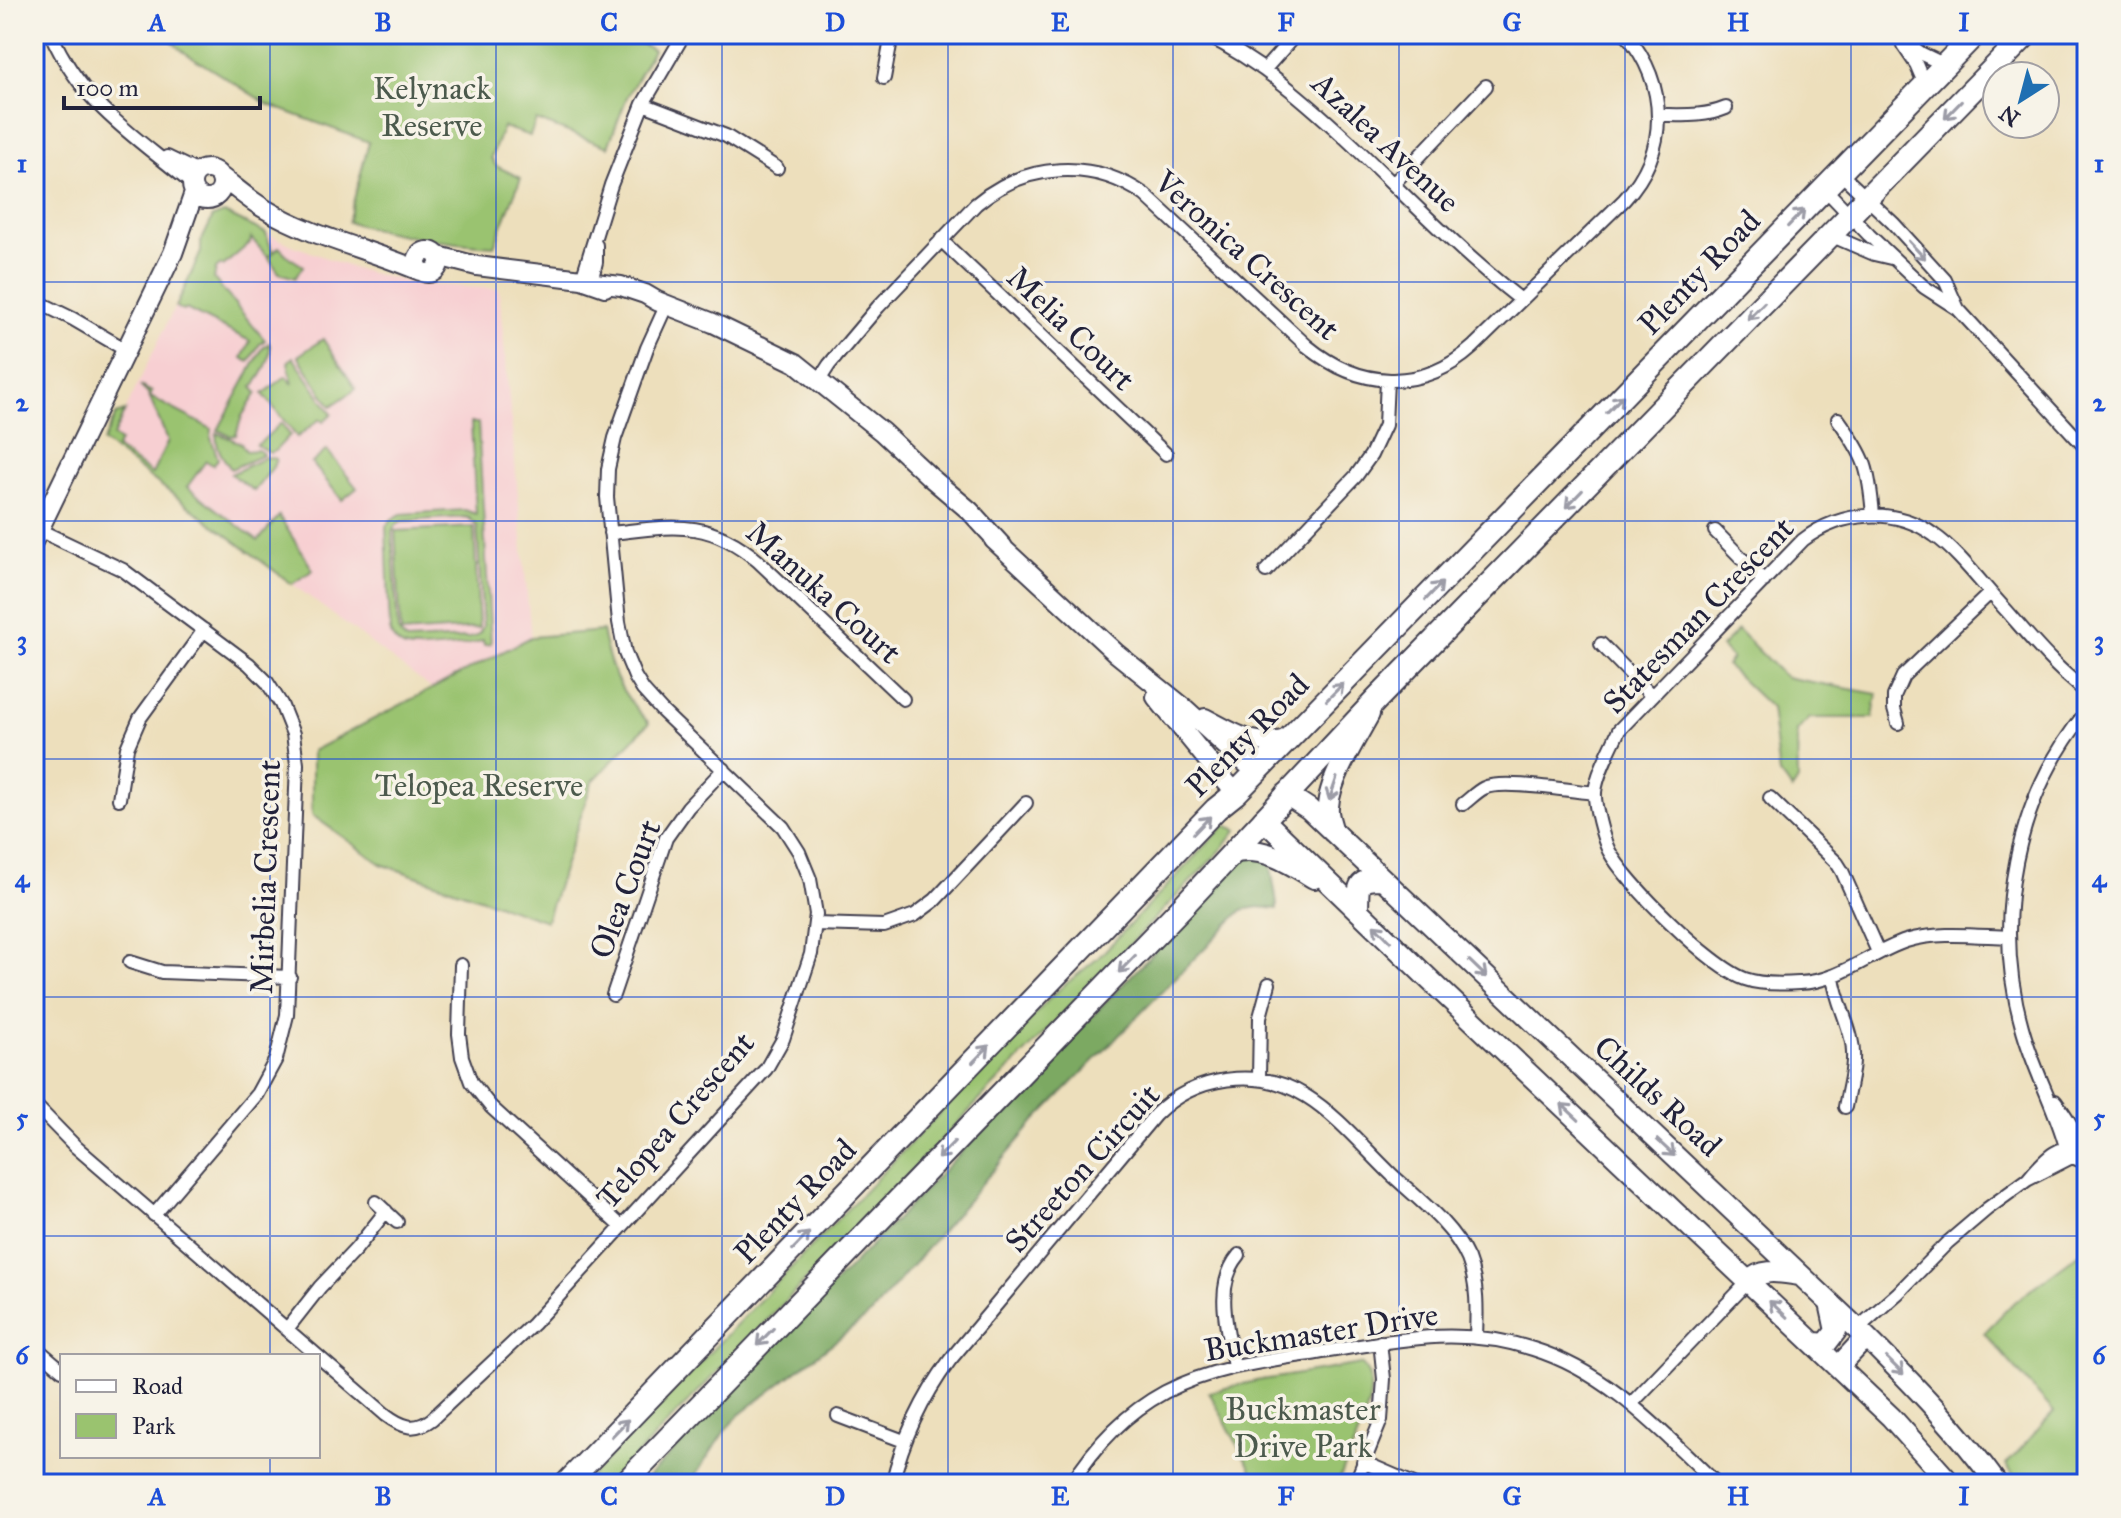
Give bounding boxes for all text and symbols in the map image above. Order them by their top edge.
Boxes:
text: A [146,6,166,38]
text: B [374,6,392,38]
text: C [600,6,618,38]
text: D [825,6,845,38]
text: E [1051,6,1070,38]
text: F [1278,6,1295,38]
text: G [1502,6,1522,38]
text: H [1727,6,1750,38]
text: I [1958,6,1970,38]
scale bar [64,60,260,110]
north arrow [1981,60,2061,140]
street label: Azalea Avenue [1302,63,1468,221]
park label: Kelynack Reserve [373,69,491,145]
text: 100 m [76,73,139,103]
text: N [1994,99,2025,132]
one-way arrow [1944,100,1963,119]
text: 1 [17,147,27,179]
text: 1 [2094,147,2104,179]
street label: Veronica Crescent [1145,161,1347,349]
street label: Plenty Road [1630,202,1769,343]
one-way arrow [1786,208,1805,228]
one-way arrow [1908,239,1926,259]
street label: Melia Court [999,258,1143,399]
one-way arrow [1747,301,1766,320]
text: 2 [16,386,30,418]
text: 2 [2093,386,2107,418]
one-way arrow [1605,394,1624,414]
one-way arrow [1564,489,1583,509]
street label: Statesman Crescent [1595,509,1802,722]
street label: Manuka Court [738,513,909,672]
one-way arrow [1424,581,1443,601]
text: 3 [17,624,27,656]
text: 3 [2094,624,2104,656]
street label: Plenty Road [1177,665,1317,805]
one-way arrow [1325,683,1344,702]
street label: Mirbelia Crescent [242,759,289,995]
park label: Telopea Reserve [375,766,583,805]
one-way arrow [1325,776,1339,801]
street label: Olea Court [581,814,670,964]
one-way arrow [1192,815,1211,835]
text: 4 [15,862,31,894]
text: 4 [2092,862,2108,894]
one-way arrow [1372,923,1392,942]
one-way arrow [1118,954,1137,973]
one-way arrow [1468,960,1488,979]
street label: Telopea Crescent [588,1024,763,1217]
street label: Childs Road [1586,1028,1729,1165]
one-way arrow [972,1044,991,1064]
street label: Streeton Circuit [997,1076,1168,1261]
text: 5 [16,1101,29,1133]
text: 5 [2093,1101,2106,1133]
one-way arrow [1560,1103,1580,1122]
street label: Plenty Road [726,1131,865,1272]
one-way arrow [1656,1139,1676,1158]
one-way arrow [937,1140,956,1160]
one-way arrow [791,1231,810,1251]
street label: Buckmaster Drive [1201,1295,1441,1370]
one-way arrow [1769,1300,1789,1319]
one-way arrow [756,1327,775,1347]
text: 6 [15,1339,30,1371]
text: 6 [2092,1339,2107,1371]
legend [60,1354,320,1458]
one-way arrow [1885,1356,1904,1375]
text: Road [132,1371,183,1401]
park label: Buckmaster Drive Park [1225,1390,1381,1466]
text: Park [132,1411,176,1441]
one-way arrow [610,1419,629,1438]
text: A [146,1480,166,1512]
text: B [374,1480,392,1512]
text: C [600,1480,618,1512]
text: D [825,1480,845,1512]
text: E [1051,1480,1070,1512]
text: F [1278,1480,1295,1512]
text: G [1502,1480,1522,1512]
text: H [1727,1480,1750,1512]
text: I [1958,1480,1970,1512]

